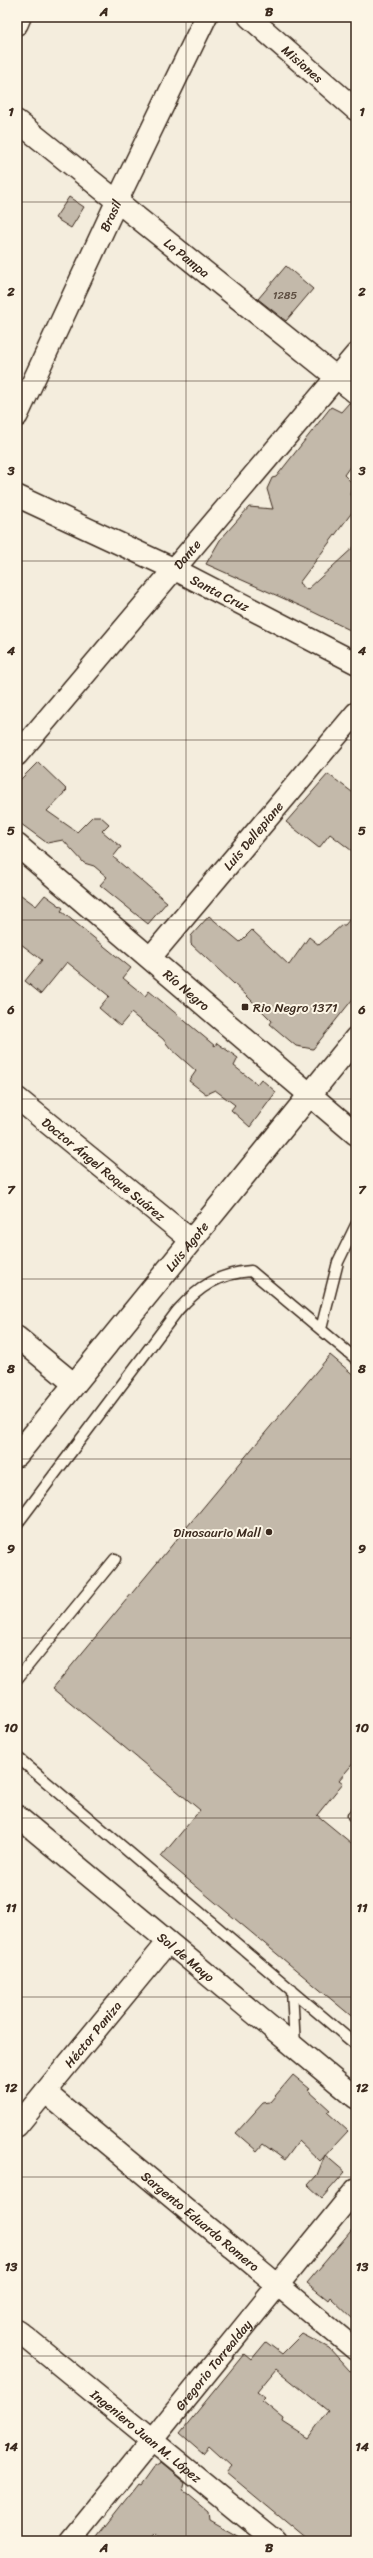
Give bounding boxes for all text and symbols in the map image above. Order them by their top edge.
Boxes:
text: A [99,0,108,23]
text: B [265,0,274,23]
street label: Misiones [276,39,329,89]
text: 1 [8,100,14,123]
text: 1 [359,100,365,123]
street label: Brasil [93,196,128,236]
street label: La Pampa [159,232,215,284]
text: 2 [6,280,15,303]
text: 2 [357,280,366,303]
house number: 1285 [273,286,297,305]
text: 3 [6,459,15,482]
text: 3 [357,459,366,482]
street label: Dante [168,534,207,575]
street label: Santa Cruz [186,568,254,619]
text: 4 [6,639,16,662]
text: 4 [357,639,367,662]
street label: Luis Dellepiane [217,796,290,876]
text: 5 [7,819,15,842]
text: 5 [358,819,366,842]
street label: Río Negro [158,963,215,1017]
place label: Rio Negro 1371 [253,996,338,1019]
text: 6 [6,998,15,1021]
text: 6 [357,998,366,1021]
marker: Rio Negro 1371 [240,1002,250,1012]
street label: Doctor Ángel Roque Suárez [36,1111,171,1228]
text: 7 [7,1178,16,1201]
text: 7 [358,1178,367,1201]
street label: Luis Agote [159,1216,215,1277]
text: 8 [6,1357,15,1380]
text: 8 [357,1357,366,1380]
place label: Dinosaurio Mall [173,1521,261,1544]
marker: Dinosaurio Mall [264,1527,274,1537]
text: 9 [7,1537,15,1560]
text: 9 [358,1537,366,1560]
text: 10 [4,1716,18,1739]
text: 10 [355,1716,369,1739]
text: 11 [5,1896,17,1919]
text: 11 [356,1896,368,1919]
street label: Sol de Mayo [152,1926,220,1988]
street label: Héctor Paniza [58,1995,128,2073]
text: 12 [4,2076,18,2099]
text: 12 [355,2076,369,2099]
street label: Sargento Eduardo Romero [136,2165,265,2278]
text: 13 [5,2255,18,2278]
text: 13 [356,2255,369,2278]
street label: Gregorio Torrealday [169,2314,258,2416]
street label: Ingeniero Juan M. López [84,2383,207,2489]
text: 14 [4,2435,19,2458]
text: 14 [355,2435,370,2458]
text: A [99,2536,108,2558]
text: B [265,2536,274,2558]

